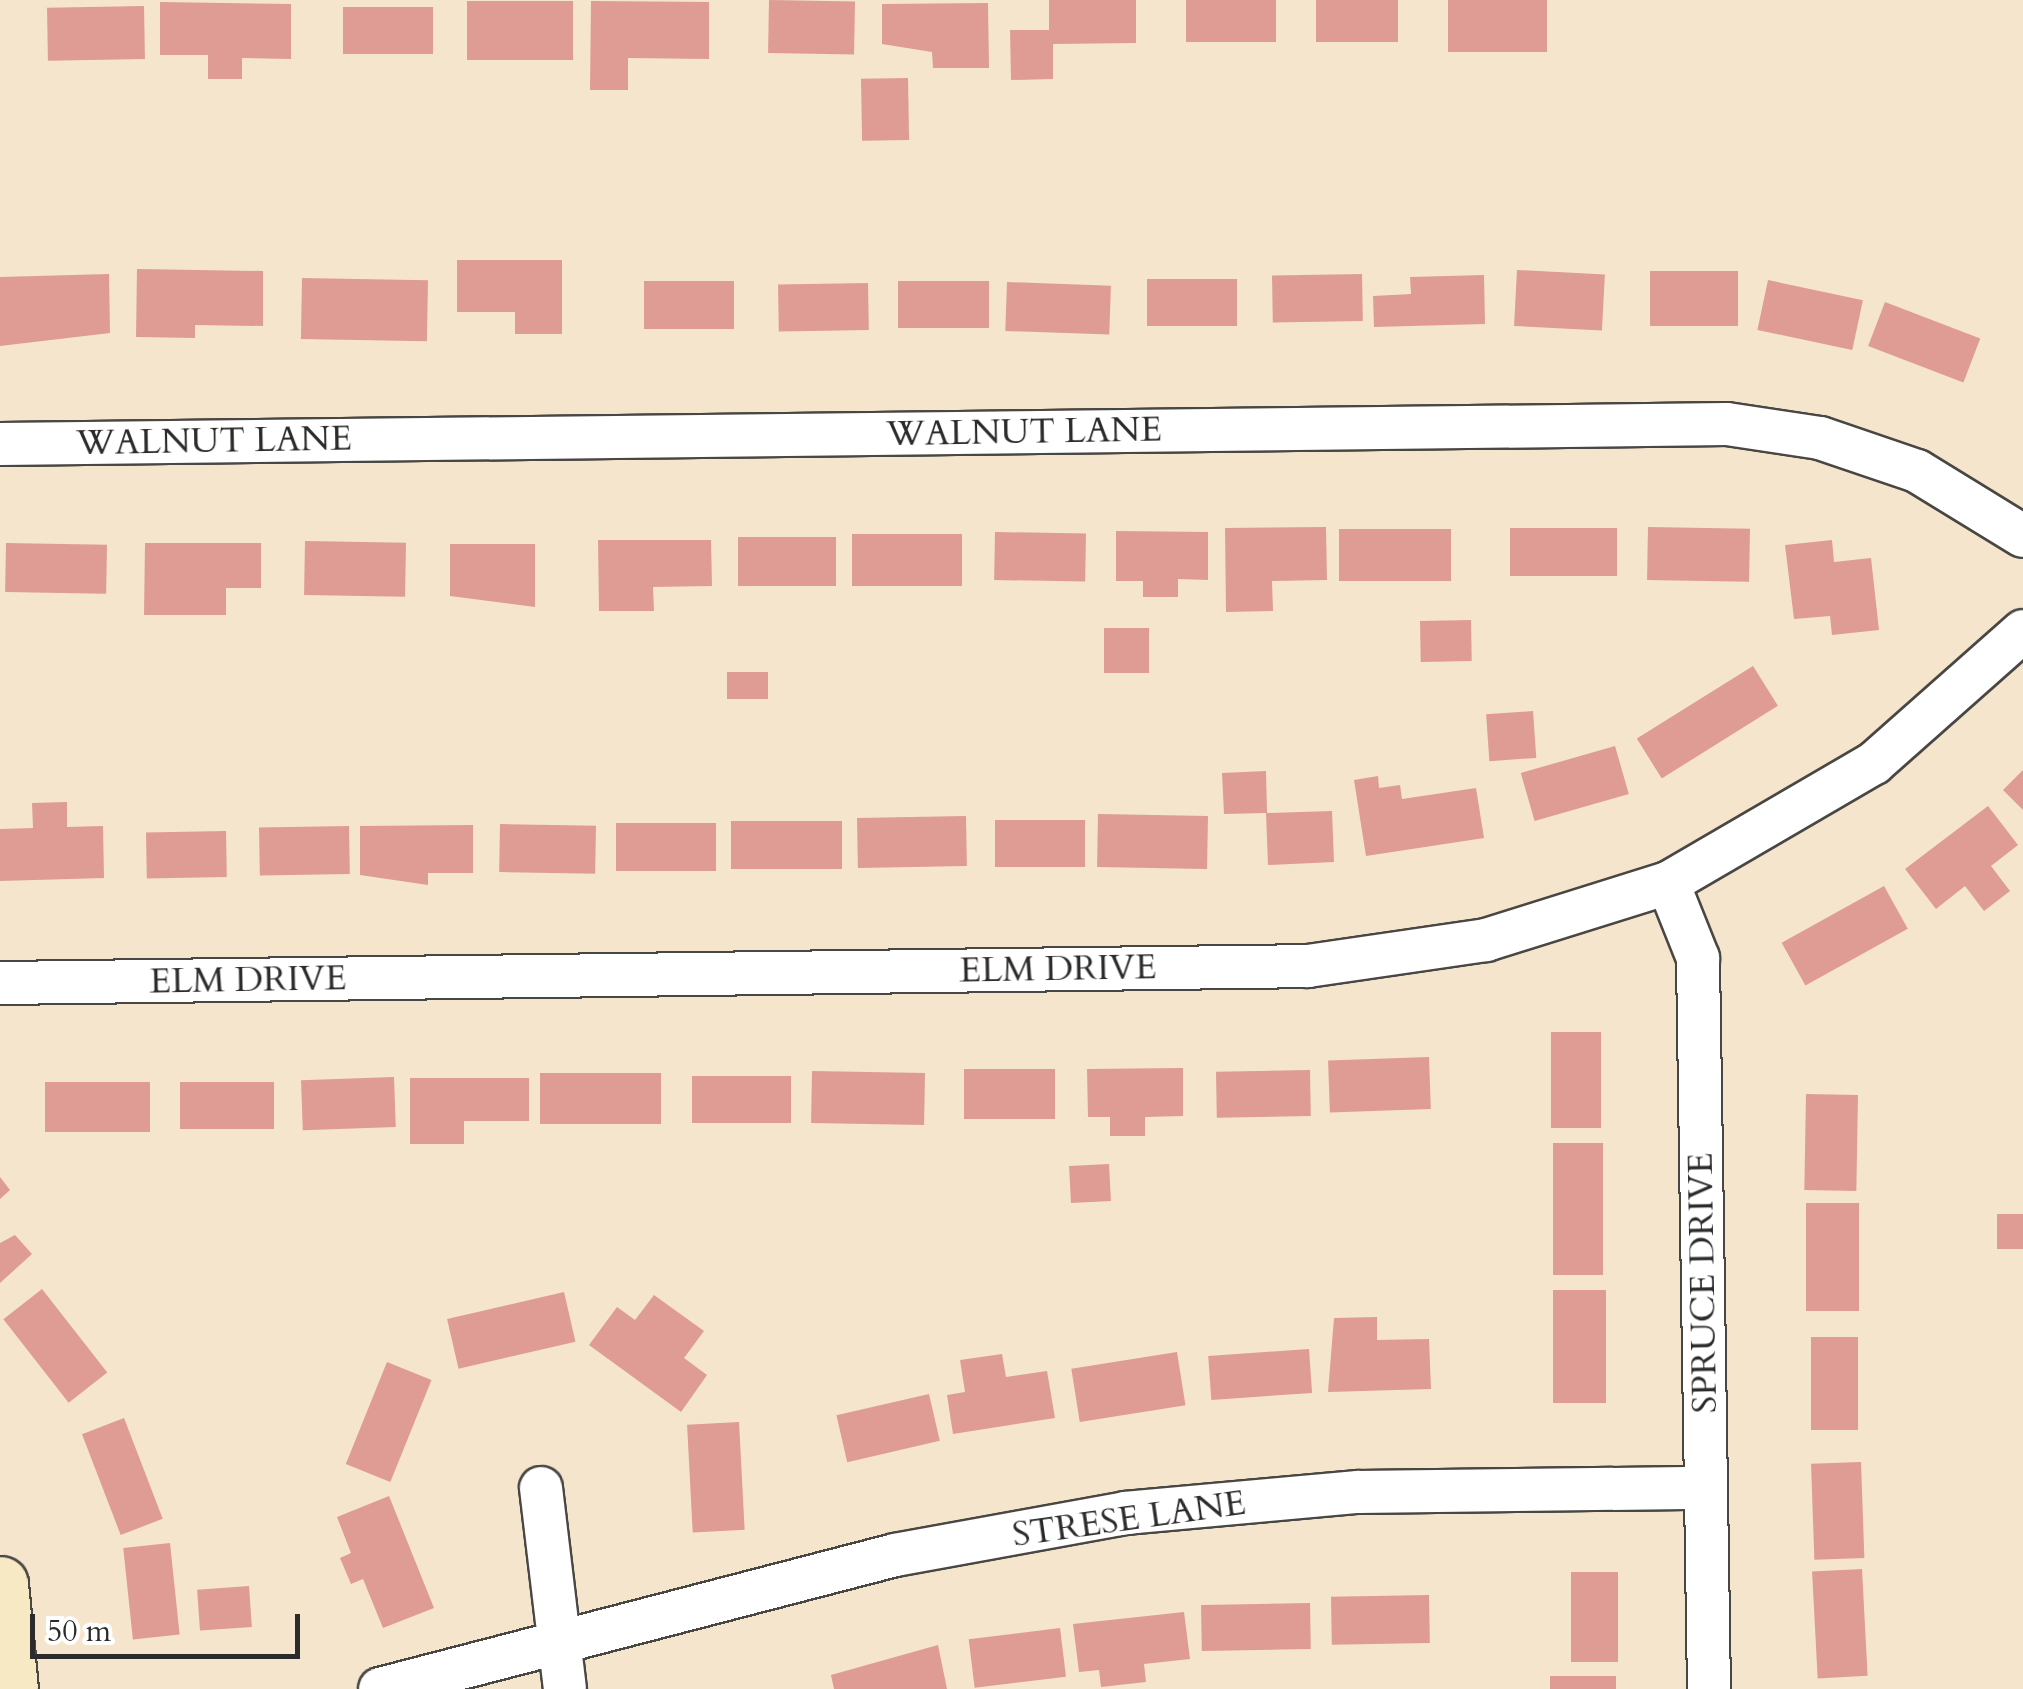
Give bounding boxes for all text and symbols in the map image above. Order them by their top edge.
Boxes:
street label: WALNUT LANE [886,409,1162,455]
street label: WALNUT LANE [76,418,352,464]
street label: ELM DRIVE [959,946,1157,992]
street label: ELM DRIVE [149,957,347,1003]
street label: SPRUCE DRIVE [1680,1152,1726,1414]
street label: STRESE LANE [1010,1482,1248,1556]
scale bar [35,1594,305,1656]
text: 50 m [47,1611,111,1652]

